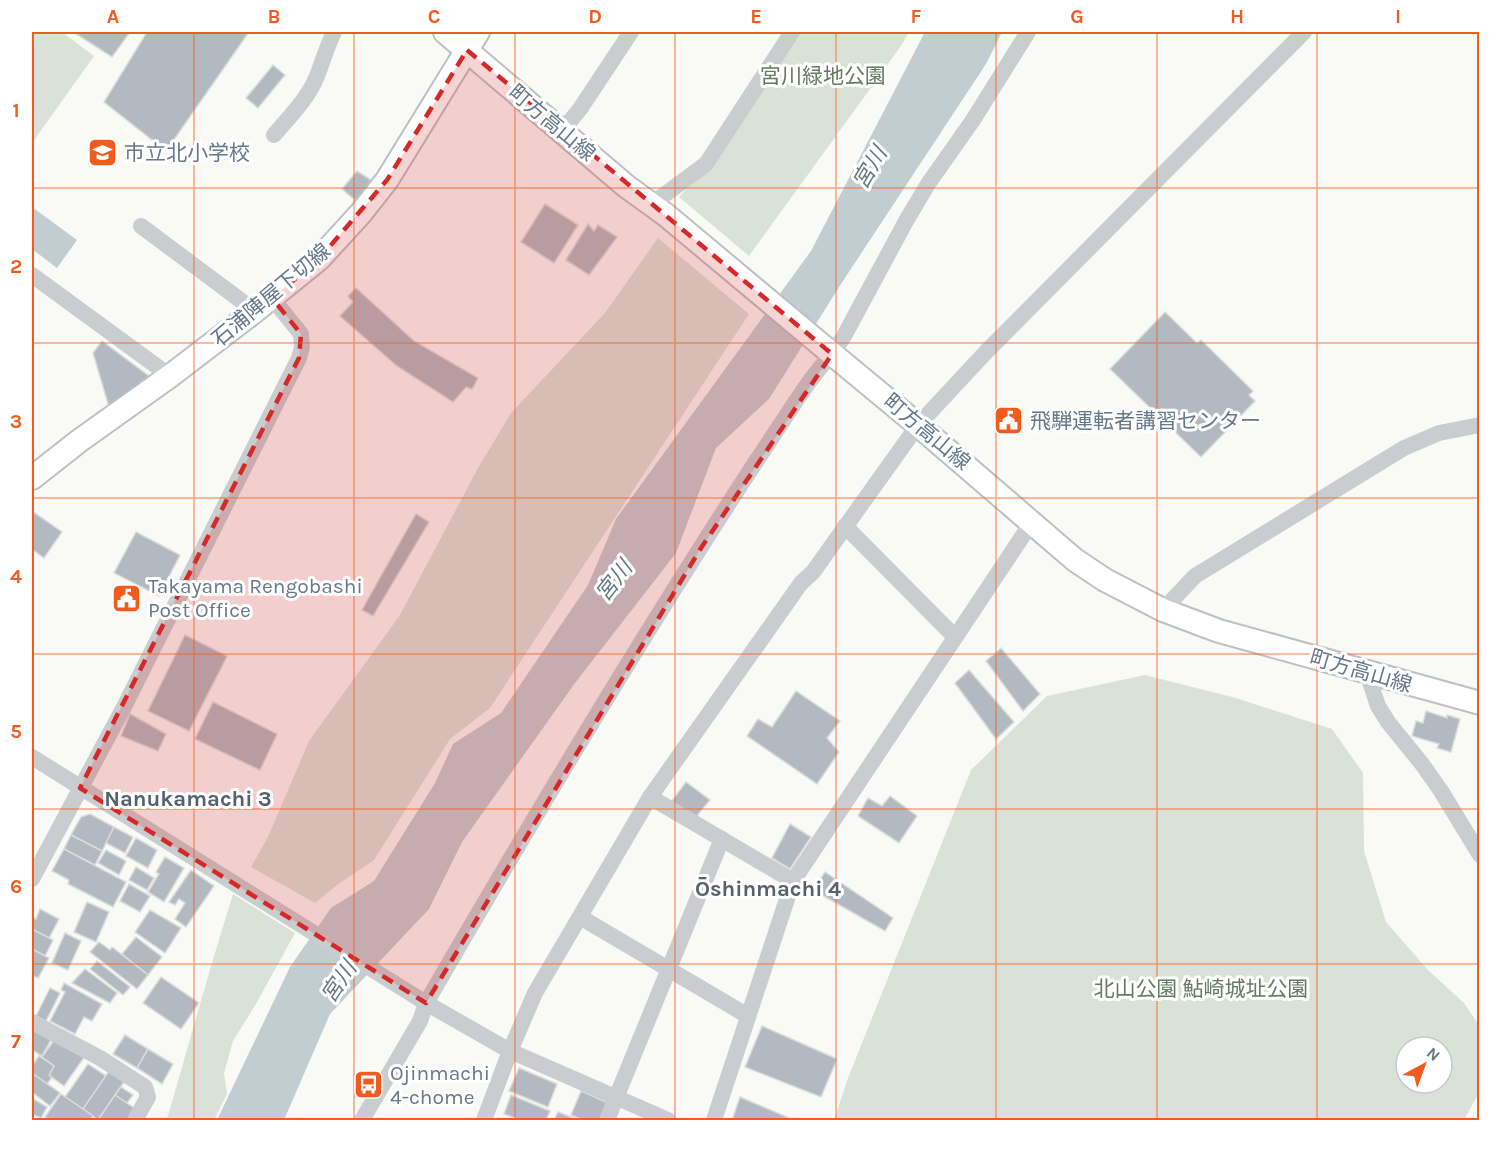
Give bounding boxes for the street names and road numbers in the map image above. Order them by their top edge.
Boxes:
street label: 町方高山線 [504,80,600,166]
street label: 石浦陣屋下切線 [207,239,335,351]
street label: 町方高山線 [879,389,975,475]
street label: 町方高山線 [1307,645,1415,697]

